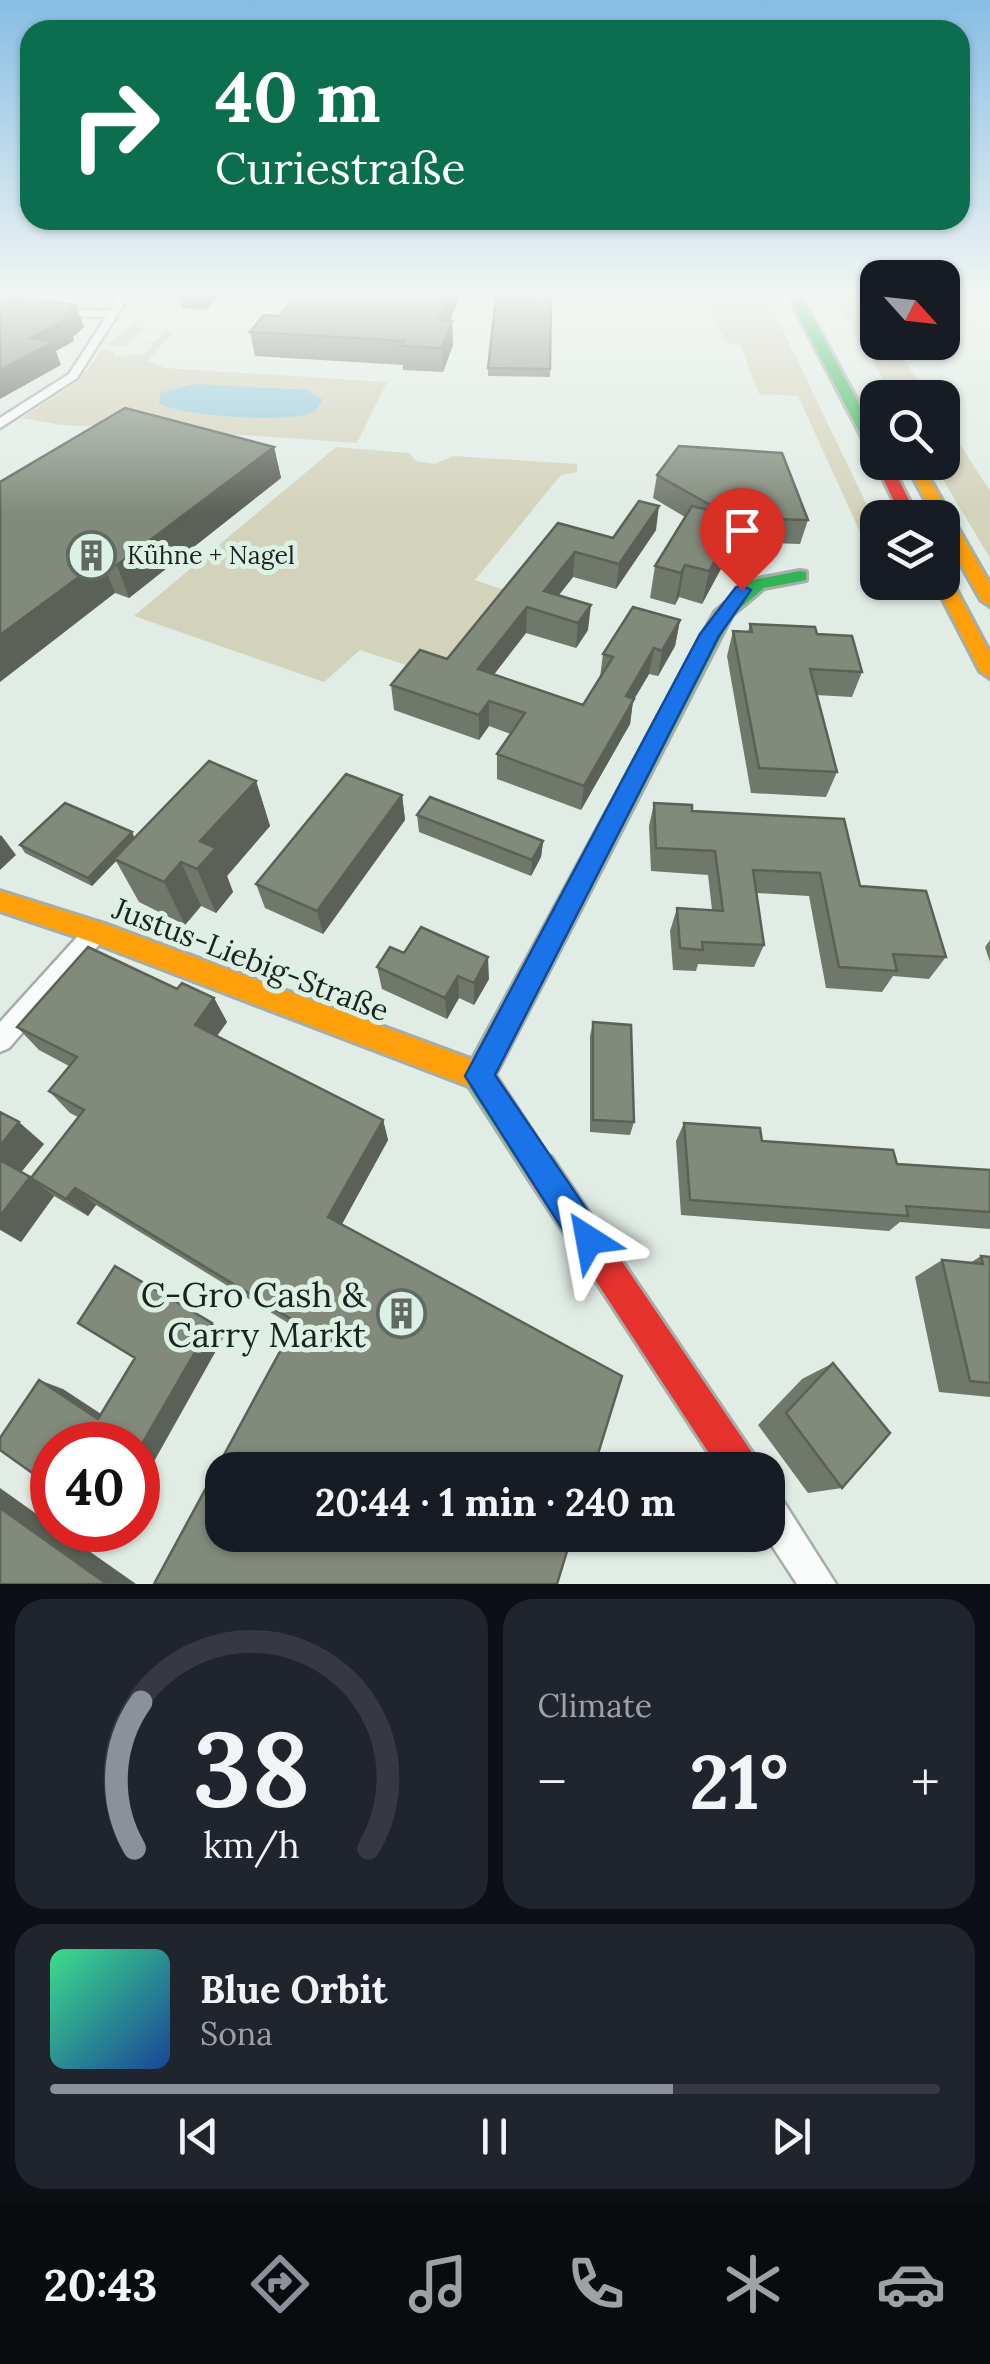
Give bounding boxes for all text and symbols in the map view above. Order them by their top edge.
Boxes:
text: 40 m [215,52,381,141]
icon: right [50,60,180,190]
text: Curiestraße [215,139,466,196]
north arrow [860,260,960,360]
map controls [860,260,960,600]
button: search [860,380,960,480]
pin [700,488,785,591]
button: layers [860,500,960,600]
icon: arrive [715,503,770,558]
building icon: Kühne + Nagel [66,529,118,581]
place label: Kühne + Nagel [127,539,295,571]
street label: Justus-Liebig-Straße [106,888,394,1030]
position arrow [537,1188,641,1292]
place label: C-Gro Cash & Carry Markt [141,1272,367,1357]
building icon: C-Gro Cash & Carry Markt [375,1288,427,1340]
speed limit sign: 40 [30,1422,160,1552]
text: 20:44 · 1 min · 240 m [315,1478,675,1526]
text: Climate [538,1685,652,1726]
text: 38 [192,1701,310,1834]
text: 21° [689,1734,788,1830]
text: − [538,1747,567,1817]
text: + [911,1747,940,1817]
text: km/h [203,1822,300,1868]
text: Blue Orbit [200,1965,387,2013]
text: Sona [200,2013,273,2054]
icon: previous [171,2109,226,2164]
icon: pause [467,2109,522,2164]
icon: next [764,2109,819,2164]
icon: directions [245,2249,315,2319]
icon: music [403,2249,473,2319]
icon: phone [561,2249,631,2319]
icon: climate [718,2249,788,2319]
icon: car [876,2249,946,2319]
text: 20:43 [44,2256,158,2313]

